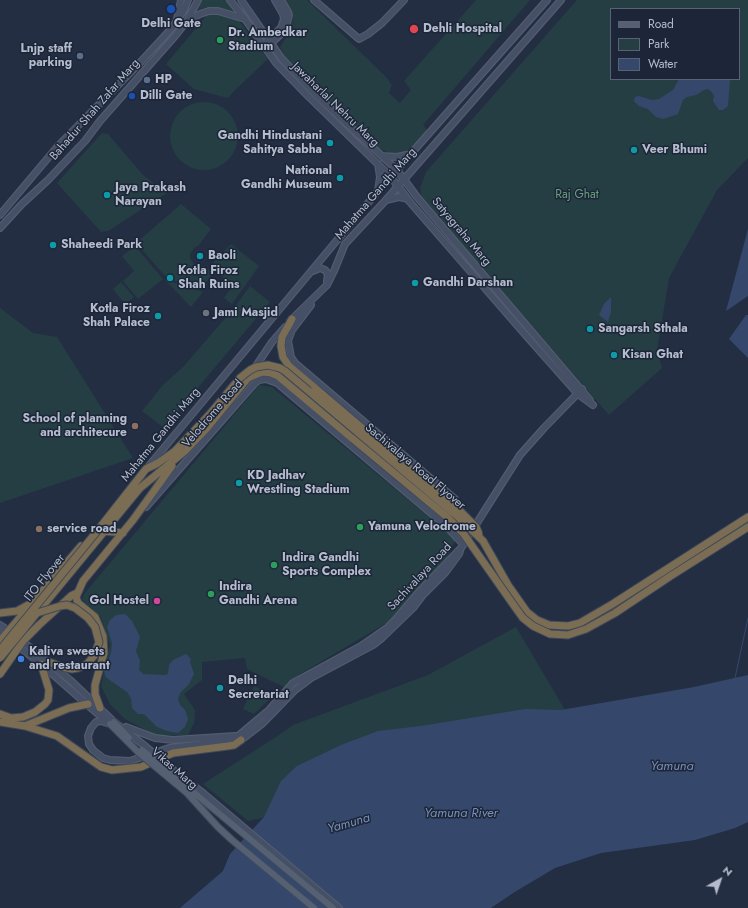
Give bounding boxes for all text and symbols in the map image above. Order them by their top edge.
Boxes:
marker: Delhi Gate [165,3,177,15]
legend [610,8,740,80]
text: Road [648,15,674,33]
place label: Delhi Gate [141,17,201,31]
place label: Dehli Hospital [423,22,502,36]
marker: Dehli Hospital [408,23,420,35]
place label: Dr. Ambedkar Stadium [228,26,307,54]
marker: Dr. Ambedkar Stadium [215,35,225,45]
text: Park [648,35,669,53]
place label: Lnjp staff parking [20,42,72,70]
marker: Lnjp staff parking [75,51,85,61]
text: Water [648,55,678,73]
street label: Bahadur Shah Zafar Marg [47,56,143,164]
street label: Jawaharlal Nehru Marg [288,60,382,150]
place label: HP [155,73,172,87]
marker: HP [142,75,152,85]
place label: Dilli Gate [140,89,192,103]
marker: Dilli Gate [127,91,137,101]
place label: Gandhi Hindustani Sahitya Sabha [218,129,322,157]
marker: Gandhi Hindustani Sahitya Sabha [325,138,335,148]
place label: Veer Bhumi [642,143,707,157]
street label: Mahatma Gandhi Marg [332,145,420,243]
marker: Veer Bhumi [629,145,639,155]
place label: National Gandhi Museum [241,164,332,192]
marker: National Gandhi Museum [335,173,345,183]
place label: Jaya Prakash Narayan [115,181,186,209]
park label: Raj Ghat [555,188,599,202]
marker: Jaya Prakash Narayan [102,190,112,200]
street label: Satyagraha Marg [428,195,494,269]
place label: Shaheedi Park [61,238,142,252]
marker: Shaheedi Park [48,240,58,250]
place label: Baoli [208,249,236,263]
marker: Baoli [195,251,205,261]
place label: Kotla Firoz Shah Ruins [178,264,240,292]
marker: Kotla Firoz Shah Ruins [165,273,175,283]
place label: Gandhi Darshan [423,276,513,290]
marker: Gandhi Darshan [410,278,420,288]
place label: Kotla Firoz Shah Palace [83,302,150,330]
place label: Jami Masjid [214,306,278,320]
marker: Jami Masjid [201,308,211,318]
marker: Kotla Firoz Shah Palace [153,311,163,321]
place label: Sangarsh Sthala [598,322,688,336]
marker: Sangarsh Sthala [585,324,595,334]
place label: Kisan Ghat [622,348,683,362]
marker: Kisan Ghat [609,350,619,360]
street label: Velodrome Road [180,377,246,451]
street label: Mahatma Gandhi Marg [119,385,203,485]
place label: School of planning and architecure [22,412,127,440]
marker: School of planning and architecure [130,421,140,431]
street label: Sachivalaya Road Flyover [362,421,468,513]
place label: KD Jadhav Wrestling Stadium [247,469,349,497]
marker: KD Jadhav Wrestling Stadium [234,478,244,488]
place label: Yamuna Velodrome [368,520,476,534]
place label: service road [47,522,116,536]
marker: Yamuna Velodrome [355,522,365,532]
marker: service road [34,524,44,534]
street label: Sachivalaya Road [385,540,455,614]
street label: ITO Flyover [22,551,68,605]
place label: Indira Gandhi Sports Complex [282,551,371,579]
marker: Indira Gandhi Sports Complex [269,560,279,570]
place label: Indira Gandhi Arena [219,580,297,608]
marker: Indira Gandhi Arena [206,589,216,599]
place label: Gol Hostel [89,594,149,608]
marker: Gol Hostel [152,596,162,606]
place label: Kaliva sweets and restaurant [29,645,110,673]
marker: Kaliva sweets and restaurant [16,654,26,664]
place label: Delhi Secretariat [228,674,289,702]
marker: Delhi Secretariat [215,683,225,693]
street label: Vikas Marg [148,745,200,793]
water label: Yamuna [650,759,694,775]
water label: Yamuna River [424,806,498,822]
water label: Yamuna [326,811,372,837]
north arrow [700,860,740,900]
text: N [719,862,736,880]

